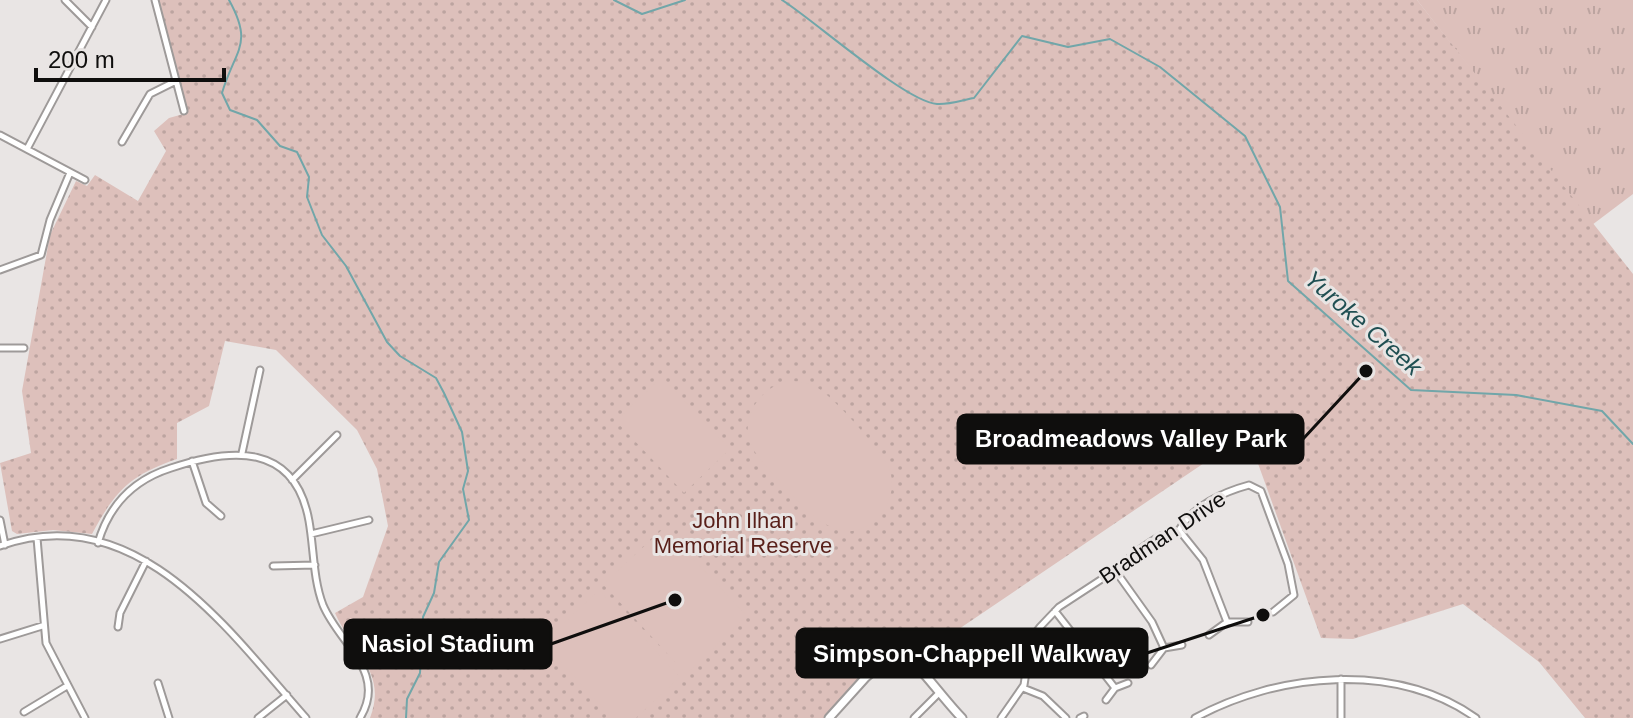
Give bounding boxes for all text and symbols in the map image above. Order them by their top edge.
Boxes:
scale bar [36,32,224,82]
text: 200 m [48,46,115,73]
water label: Yuroke Creek [1299,265,1429,382]
callout: Broadmeadows Valley Park [958,415,1303,463]
text: Broadmeadows Valley Park [975,425,1288,452]
street label: Bradman Drive [1094,486,1230,589]
park label: John Ilhan Memorial Reserve [654,508,832,558]
callout: Nasiol Stadium [345,620,551,668]
callout: Simpson-Chappell Walkway [797,629,1147,677]
text: Nasiol Stadium [361,630,535,657]
text: Simpson-Chappell Walkway [813,640,1132,667]

